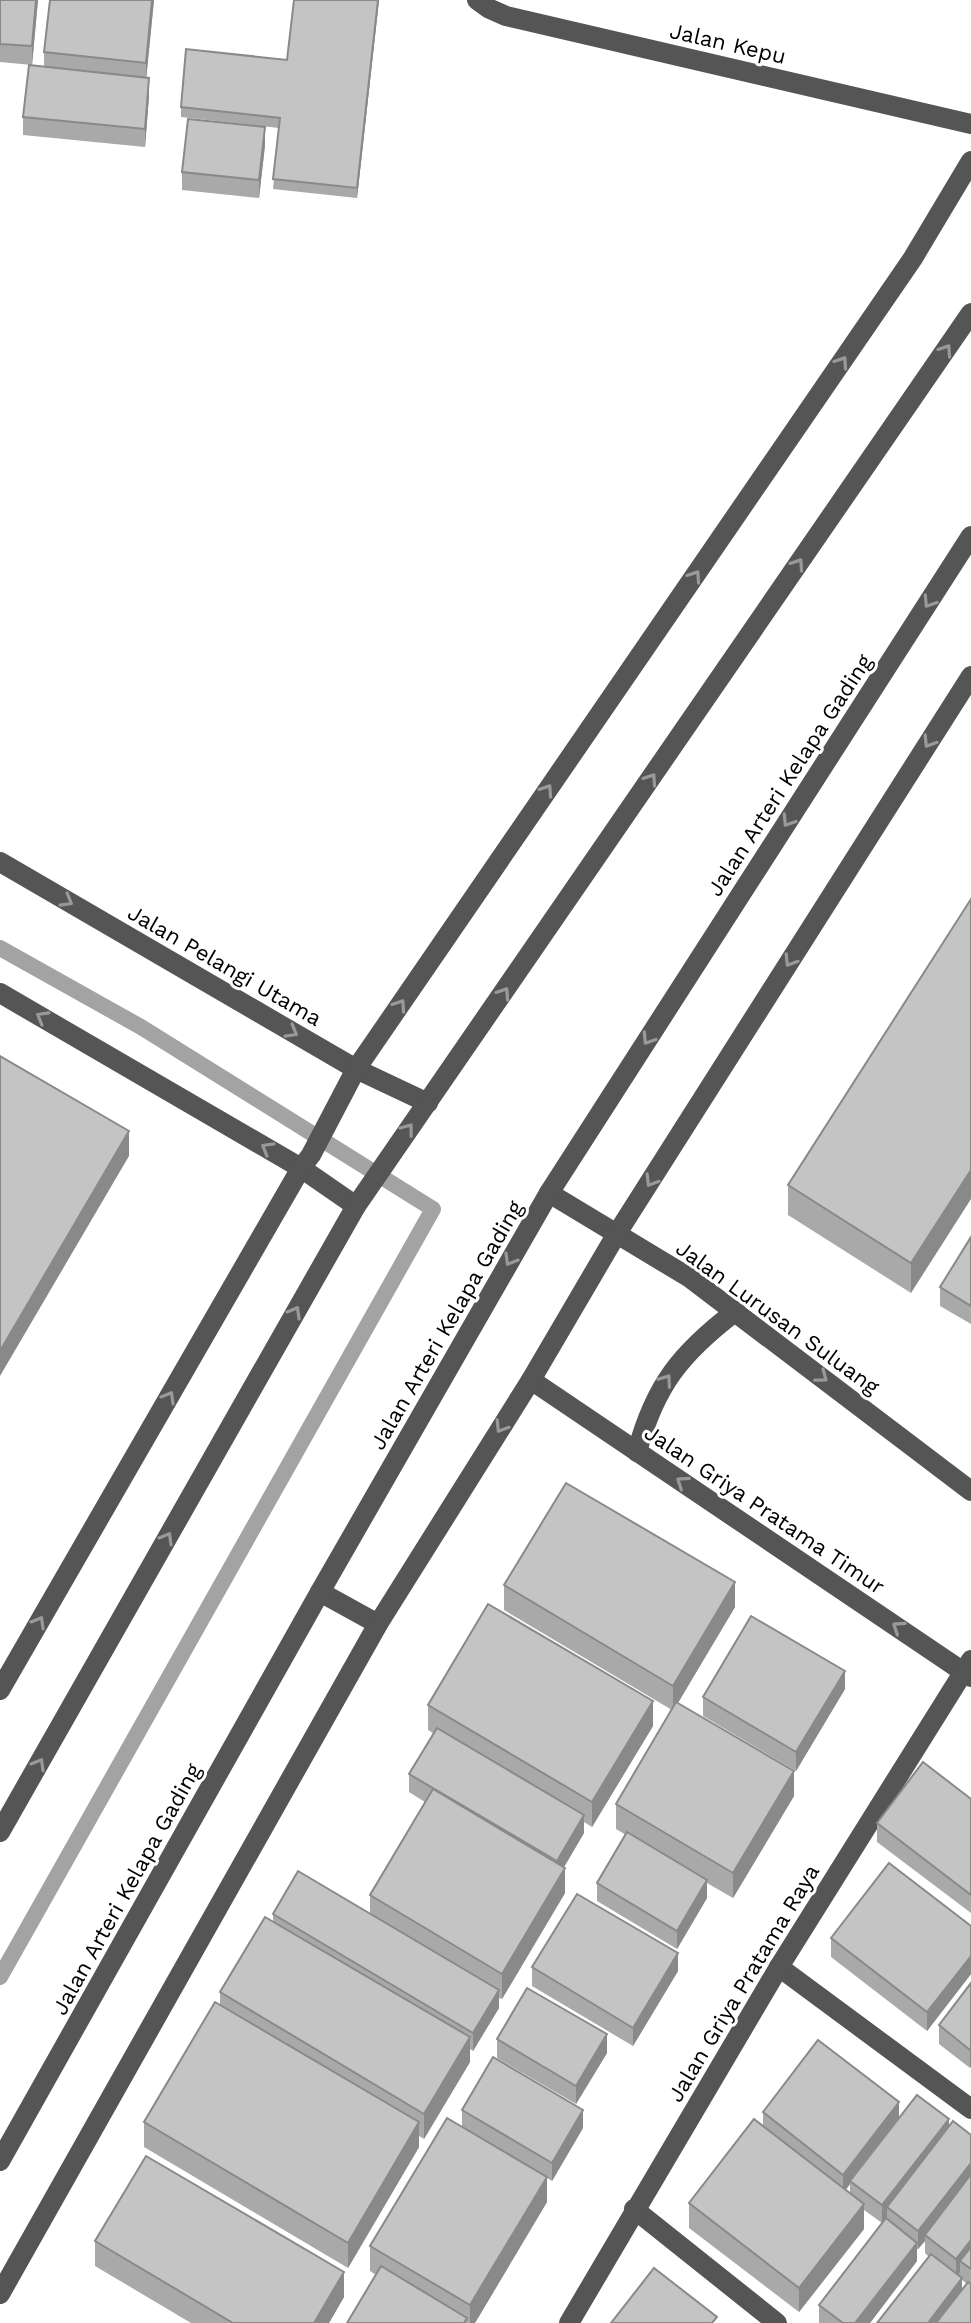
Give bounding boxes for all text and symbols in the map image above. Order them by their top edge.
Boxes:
street label: Jalan Kepu [667,18,788,69]
one-way arrow [936,344,951,358]
one-way arrow [832,356,847,370]
one-way arrow [788,559,803,573]
one-way arrow [685,570,700,584]
one-way arrow [923,593,938,608]
street label: Jalan Arteri Kelapa Gading [702,650,877,901]
one-way arrow [924,733,939,748]
one-way arrow [641,773,656,787]
one-way arrow [537,785,552,799]
one-way arrow [783,812,798,826]
one-way arrow [59,891,73,907]
street label: Jalan Pelangi Utama [124,900,326,1031]
one-way arrow [784,953,799,967]
one-way arrow [494,987,509,1001]
one-way arrow [390,999,405,1013]
one-way arrow [36,1011,51,1027]
one-way arrow [283,1022,298,1038]
one-way arrow [642,1031,657,1045]
one-way arrow [399,1123,413,1138]
one-way arrow [261,1142,276,1158]
one-way arrow [645,1172,660,1187]
street label: Jalan Arteri Kelapa Gading [365,1196,528,1454]
street label: Jalan Lurusan Suluang [671,1235,884,1400]
one-way arrow [504,1251,520,1266]
one-way arrow [286,1306,301,1320]
one-way arrow [814,1368,828,1382]
one-way arrow [656,1375,671,1389]
one-way arrow [159,1391,175,1406]
one-way arrow [496,1418,511,1433]
street label: Jalan Griya Pratama Timur [640,1420,889,1599]
one-way arrow [676,1477,691,1492]
one-way arrow [157,1532,173,1547]
one-way arrow [29,1617,45,1631]
one-way arrow [892,1622,907,1637]
one-way arrow [29,1758,44,1772]
street label: Jalan Arteri Kelapa Gading [47,1759,206,2019]
street label: Jalan Griya Pratama Raya [663,1860,824,2106]

